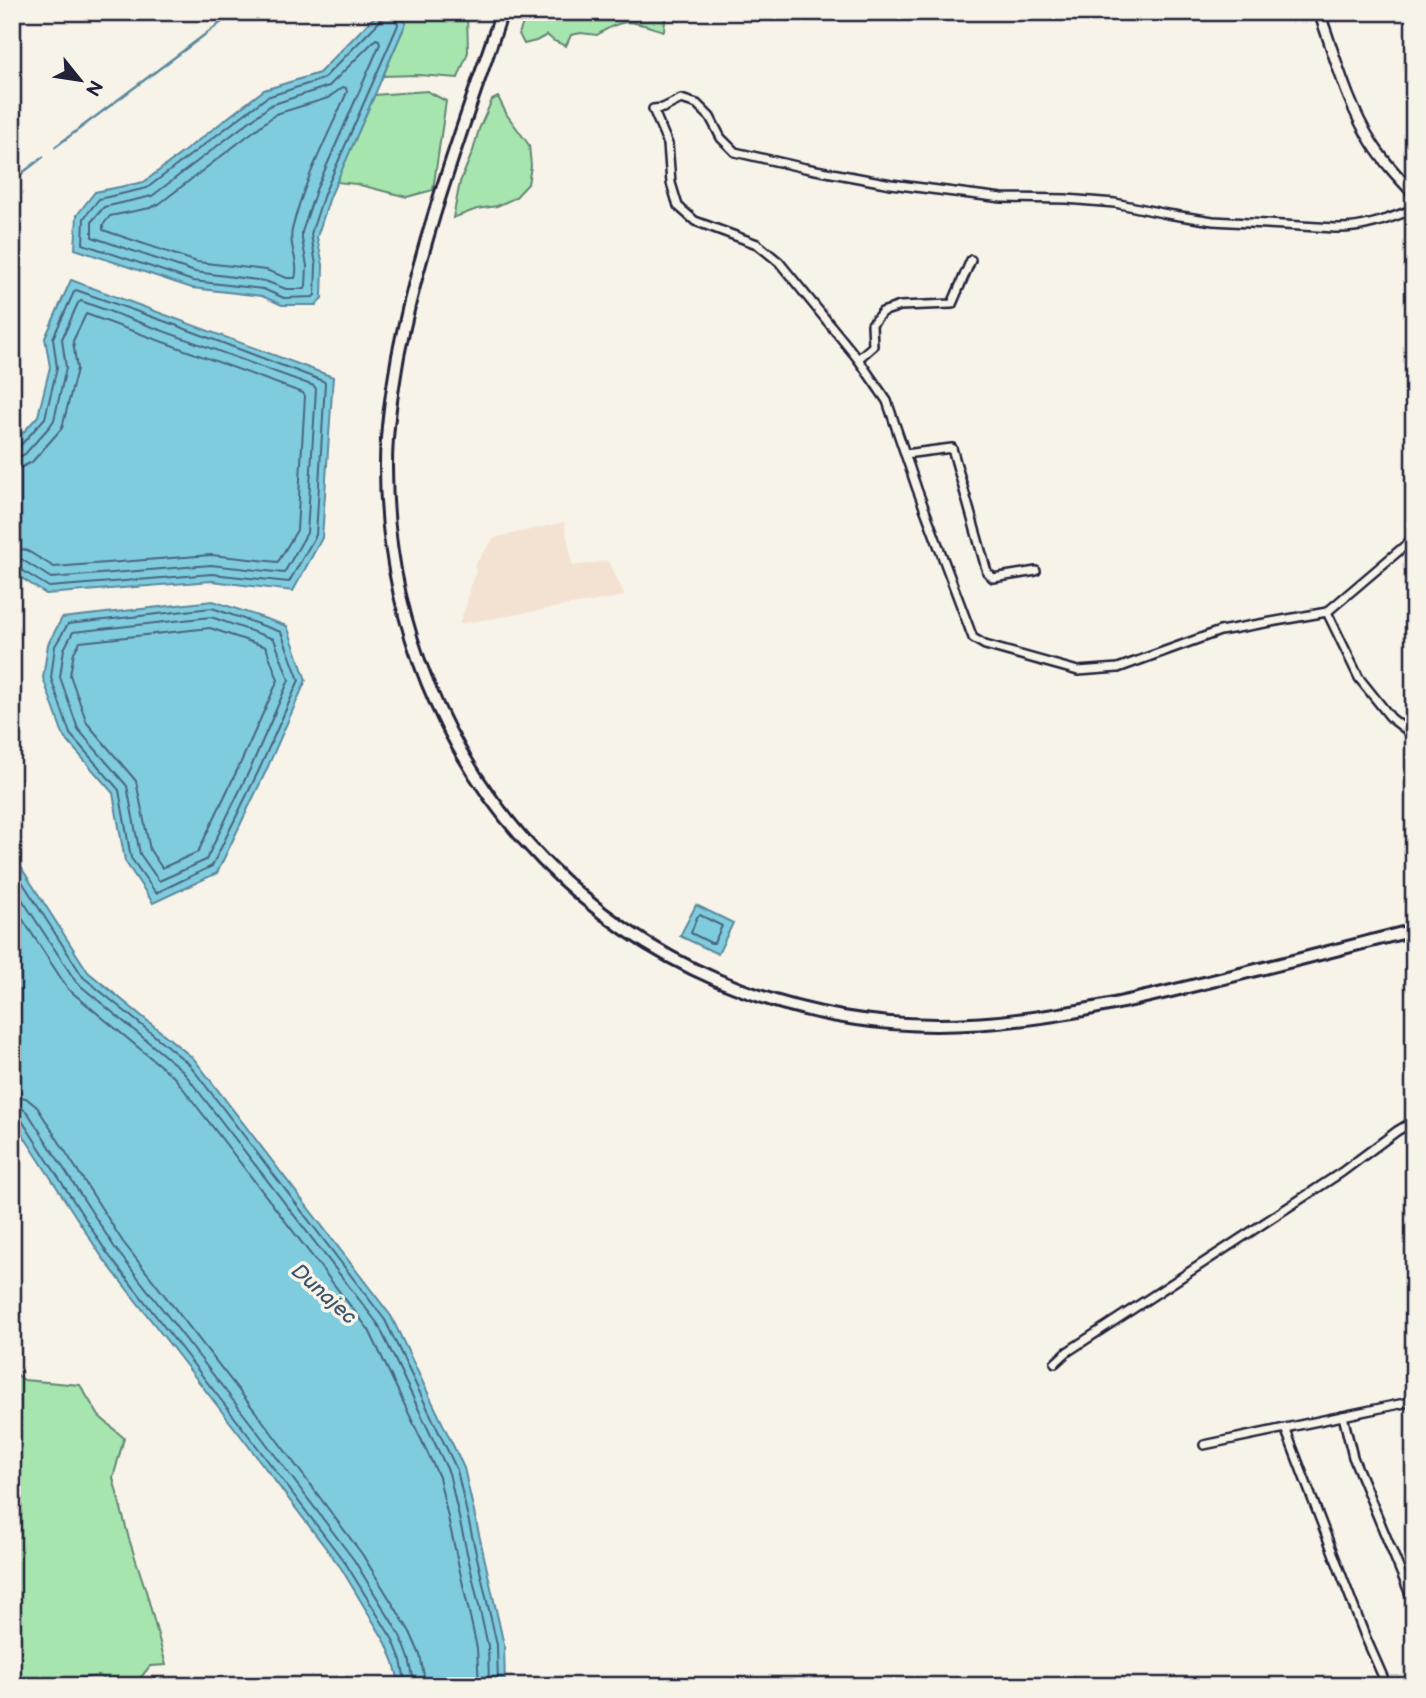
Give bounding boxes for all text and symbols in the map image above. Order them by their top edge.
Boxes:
north arrow [46,46,116,116]
text: N [80,76,107,100]
water label: Dunajec [286,1258,362,1330]

